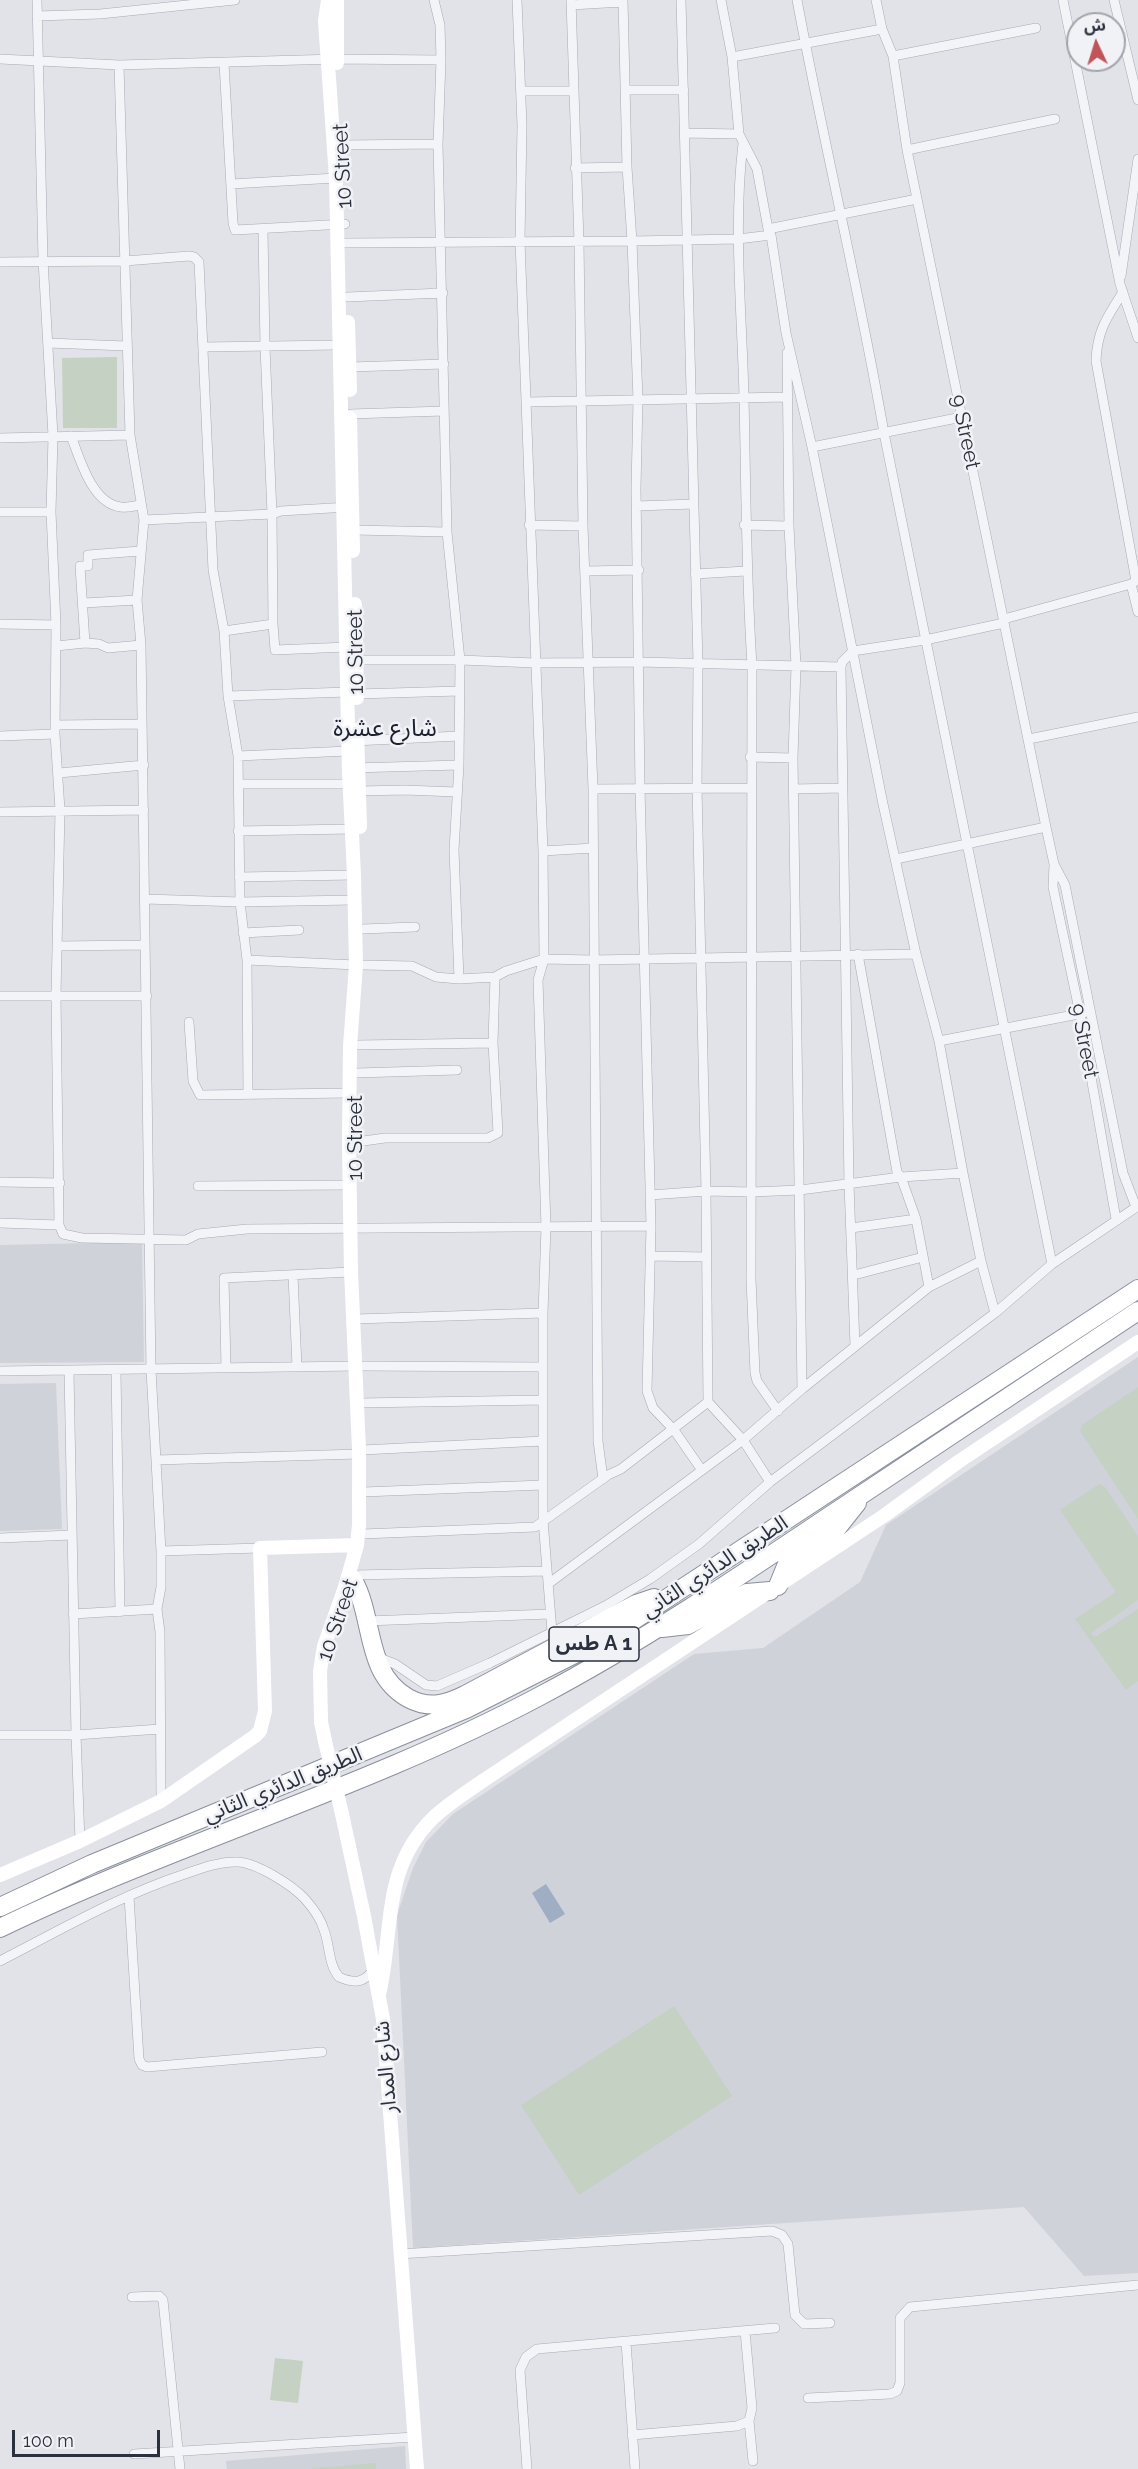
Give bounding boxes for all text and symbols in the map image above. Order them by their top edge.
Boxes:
north arrow [1066,12,1126,72]
text: ش [1083,15,1106,36]
street label: 10 Street [328,123,358,209]
street label: 9 Street [945,392,985,472]
street label: 10 Street [343,609,369,695]
district label: شارع عشرة [333,715,437,743]
street label: 9 Street [1064,1001,1104,1081]
street label: 10 Street [343,1095,369,1181]
street label: الطريق الدائري الثاني [637,1510,793,1624]
street label: 10 Street [312,1576,364,1664]
road number: طس A 1 [549,1627,639,1661]
street label: الطريق الدائري الثاني [200,1742,366,1828]
street label: شارع المدار [369,2020,403,2114]
scale bar [15,2418,164,2456]
text: 100 m [23,2430,74,2451]

